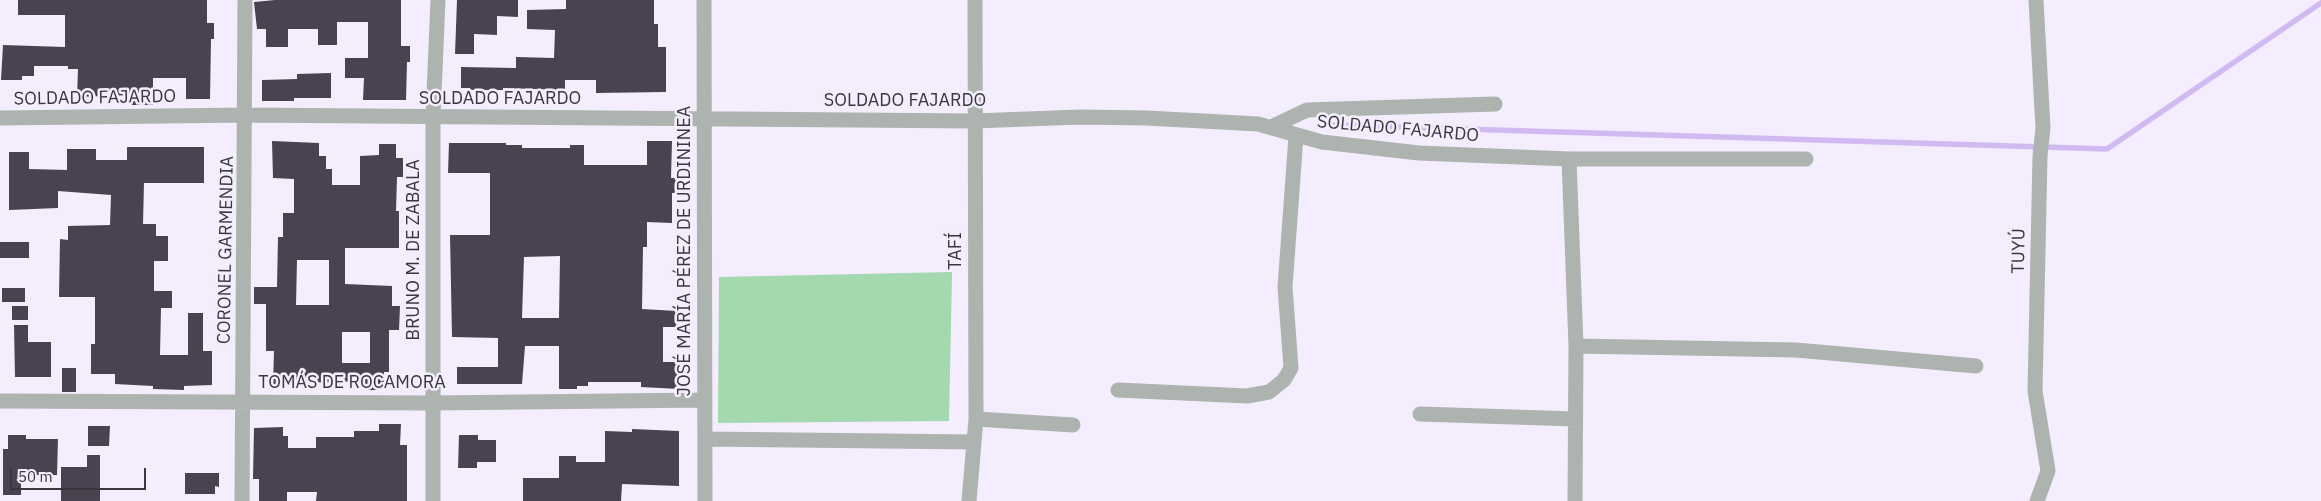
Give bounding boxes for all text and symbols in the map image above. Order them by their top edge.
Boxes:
street label: SOLDADO FAJARDO [14,86,176,110]
street label: SOLDADO FAJARDO [419,88,581,110]
street label: SOLDADO FAJARDO [824,90,986,112]
street label: JOSÉ MARÍA PÉREZ DE URDININEA [674,106,696,396]
street label: SOLDADO FAJARDO [1316,111,1480,147]
street label: CORONEL GARMENDIA [214,156,238,344]
street label: BRUNO M. DE ZABALA [403,159,425,341]
street label: TUYÚ [2008,228,2030,274]
street label: TAFÍ [945,232,967,270]
street label: TOMÁS DE ROCAMORA [258,372,446,394]
scale bar [12,458,149,490]
text: 50 m [18,467,53,486]

